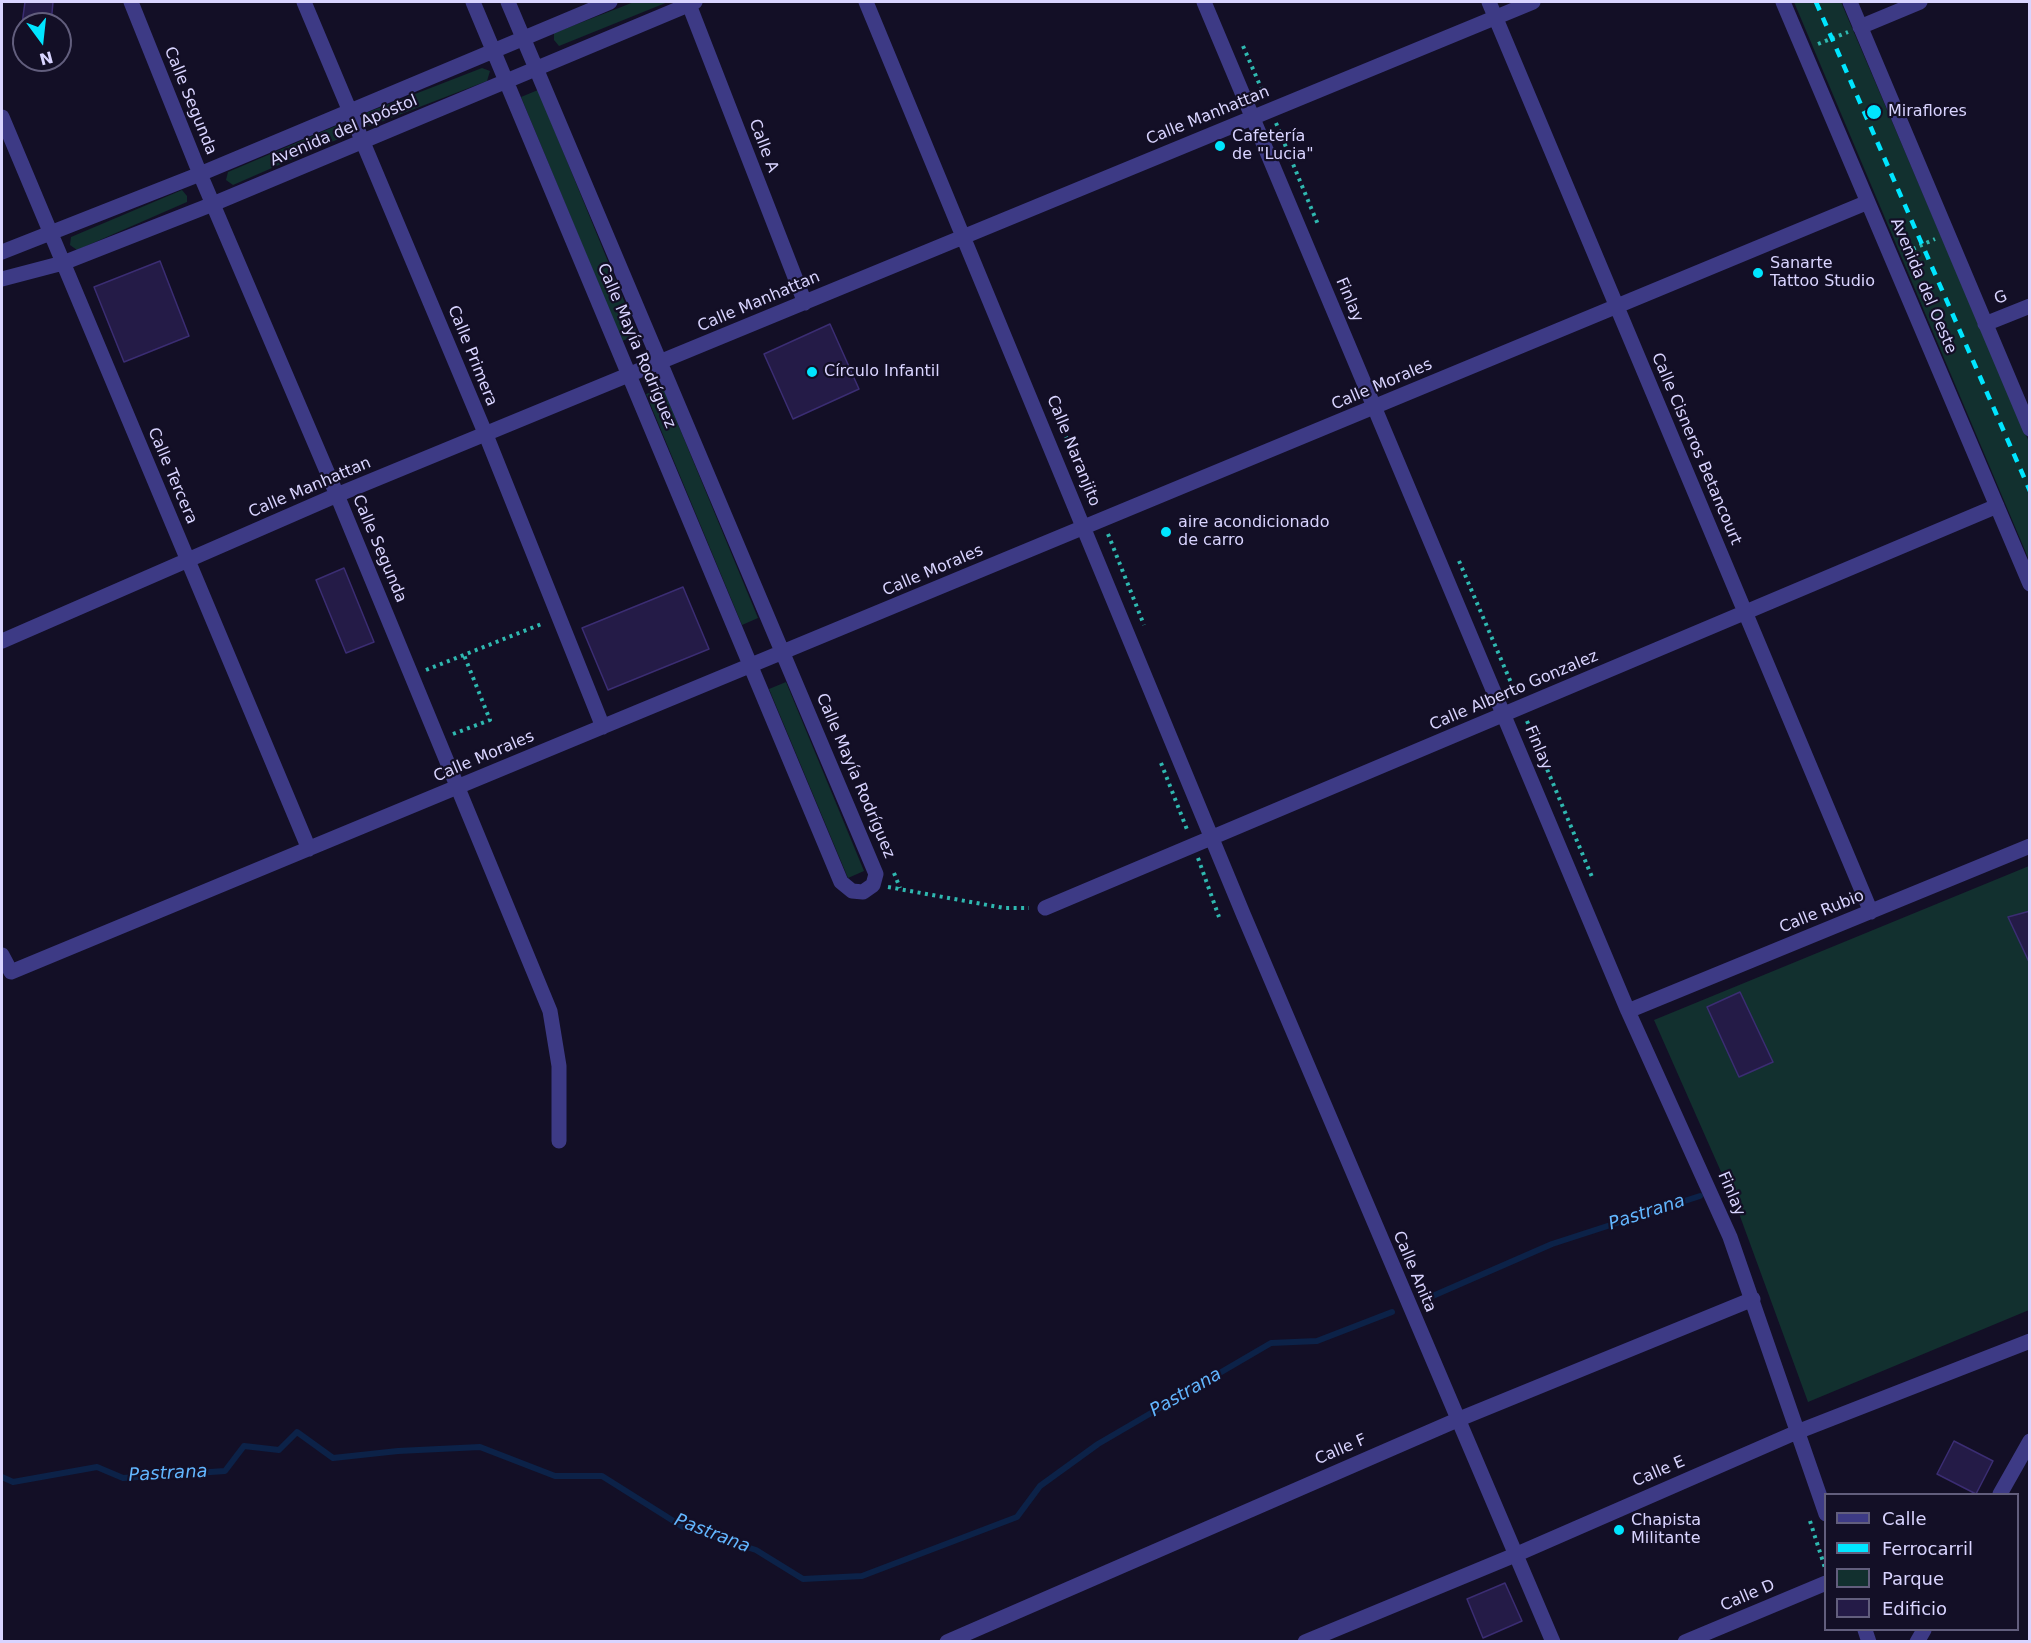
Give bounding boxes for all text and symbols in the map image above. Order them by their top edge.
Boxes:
north arrow [12,12,72,72]
street label: Calle Segunda [160,44,220,158]
text: N [37,47,55,69]
street label: Calle Manhattan [1144,83,1272,149]
street label: Avenida del Apóstol [267,91,421,171]
place label: Miraflores [1888,102,1967,122]
marker: Miraflores [1865,103,1883,121]
street label: Calle A [744,117,782,175]
place label: Cafetería de "Lucia" [1232,127,1314,165]
marker: Cafetería de "Lucia" [1213,139,1227,153]
street label: Avenida del Oeste [1886,215,1960,357]
place label: Sanarte Tattoo Studio [1770,254,1875,292]
street label: Calle Mayía Rodríguez [593,261,679,431]
marker: Sanarte Tattoo Studio [1751,266,1765,280]
street label: Calle Manhattan [695,268,823,336]
street label: Finlay [1331,275,1367,325]
street label: G [1992,287,2010,309]
street label: Calle Primera [443,303,501,409]
street label: Calle Cisneros Betancourt [1647,350,1745,548]
street label: Calle Morales [1329,355,1435,415]
place label: Círculo Infantil [824,362,940,382]
marker: Círculo Infantil [805,365,819,379]
street label: Calle Naranjito [1042,393,1104,509]
street label: Calle Tercera [143,425,201,527]
street label: Calle Manhattan [246,454,374,522]
street label: Calle Segunda [348,492,410,606]
place label: aire acondicionado de carro [1178,513,1329,551]
marker: aire acondicionado de carro [1159,525,1173,539]
street label: Calle Morales [880,541,986,601]
street label: Calle Alberto Gonzalez [1427,647,1601,735]
street label: Calle Mayía Rodríguez [812,691,898,861]
street label: Finlay [1520,723,1556,773]
street label: Calle Morales [431,727,537,787]
street label: Calle Rubio [1777,886,1867,938]
street label: Finlay [1713,1169,1749,1219]
water label: Pastrana [1606,1190,1688,1236]
street label: Calle Anita [1388,1228,1440,1316]
water label: Pastrana [1146,1364,1226,1422]
street label: Calle F [1312,1431,1370,1469]
street label: Calle E [1630,1452,1688,1492]
water label: Pastrana [128,1461,208,1487]
legend [1824,1493,2019,1631]
text: Calle [1882,1508,1927,1529]
water label: Pastrana [671,1510,753,1558]
place label: Chapista Militante [1631,1511,1701,1549]
marker: Chapista Militante [1612,1523,1626,1537]
text: Ferrocarril [1882,1538,1973,1559]
text: Parque [1882,1568,1944,1589]
street label: Calle D [1718,1576,1778,1616]
text: Edificio [1882,1598,1947,1619]

